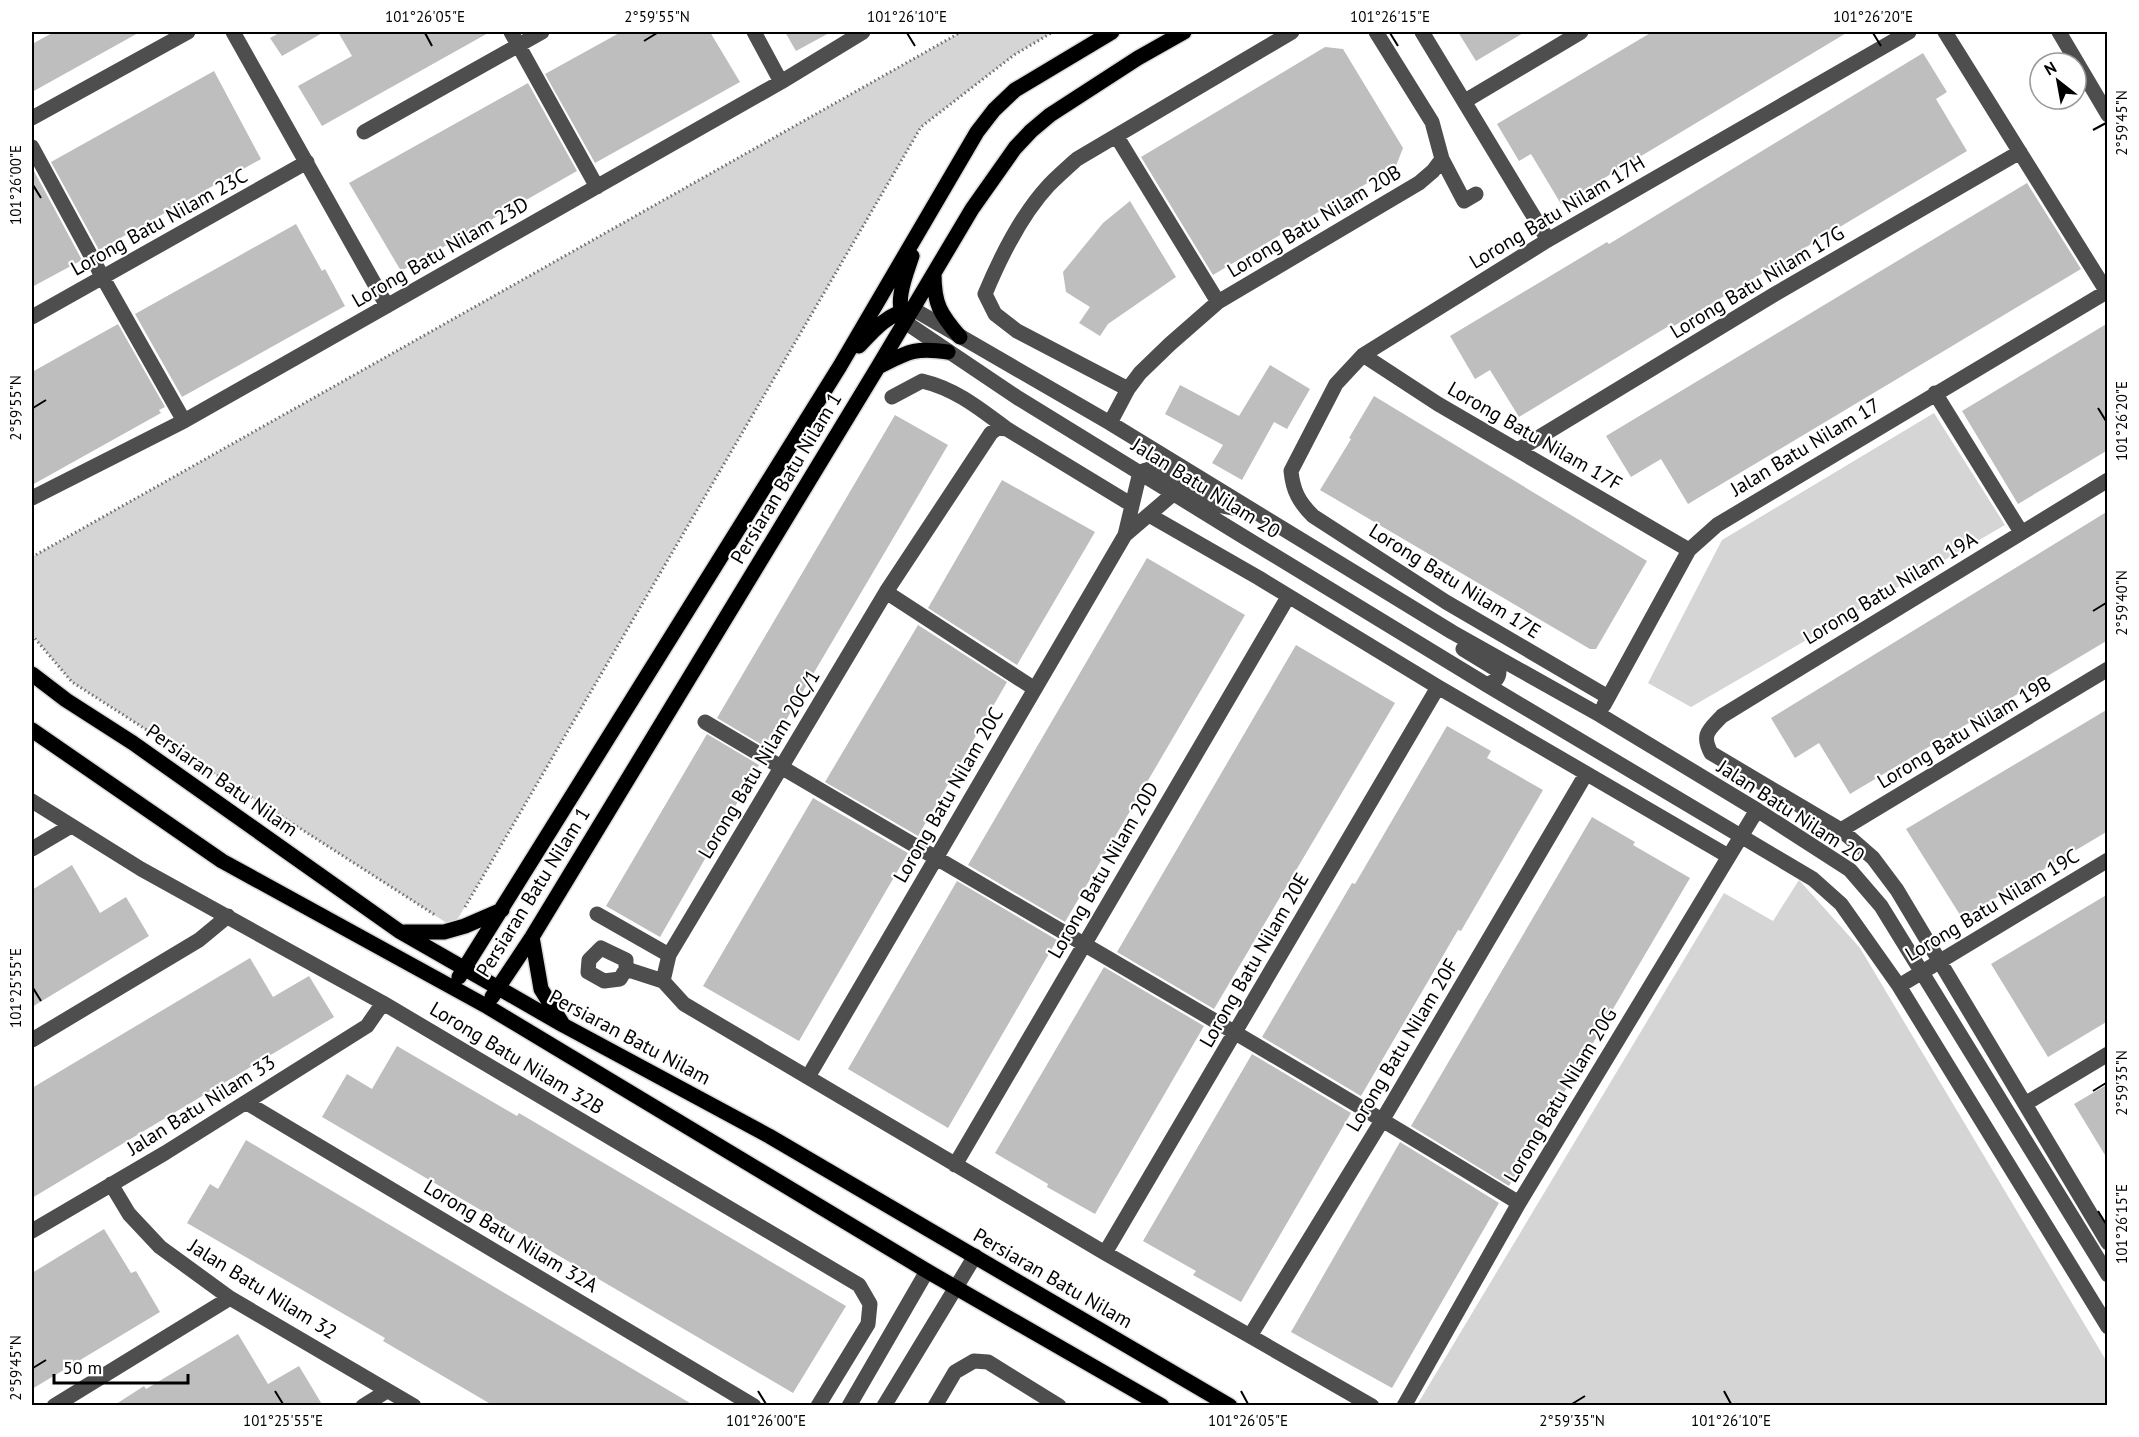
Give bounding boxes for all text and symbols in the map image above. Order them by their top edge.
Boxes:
text: 101°26'05"E [385,7,465,26]
text: 2°59'55"N [624,7,690,26]
text: 101°26'10"E [867,7,947,26]
text: 101°26'15"E [1350,7,1430,26]
text: 101°26'20"E [1833,7,1913,26]
north arrow [2028,51,2088,111]
text: N [2041,57,2060,79]
text: 2°59'45"N [2112,90,2131,156]
text: 101°26'00"E [6,145,25,225]
street label: Lorong Batu Nilam 17H [1464,149,1650,275]
street label: Lorong Batu Nilam 20B [1222,159,1406,283]
street label: Lorong Batu Nilam 23C [66,163,252,281]
street label: Lorong Batu Nilam 23D [347,191,533,313]
street label: Lorong Batu Nilam 17G [1665,220,1849,344]
text: 2°59'55"N [6,375,25,441]
street label: Lorong Batu Nilam 17F [1443,375,1627,497]
text: 101°26'20"E [2112,381,2131,461]
street label: Persiaran Batu Nilam 1 [724,387,848,569]
street label: Jalan Batu Nilam 17 [1724,392,1885,503]
street label: Jalan Batu Nilam 20 [1126,431,1285,544]
street label: Lorong Batu Nilam 17E [1364,518,1546,644]
street label: Lorong Batu Nilam 19A [1798,526,1982,650]
text: 2°59'40"N [2112,570,2131,636]
street label: Lorong Batu Nilam 20C/1 [692,665,826,863]
street label: Lorong Batu Nilam 19B [1872,670,2056,794]
street label: Lorong Batu Nilam 20C [887,703,1009,887]
street label: Persiaran Batu Nilam [141,718,303,842]
street label: Jalan Batu Nilam 20 [1712,753,1870,868]
street label: Lorong Batu Nilam 20D [1042,777,1164,963]
street label: Persiaran Batu Nilam 1 [470,802,596,982]
street label: Lorong Batu Nilam 19C [1900,843,2084,967]
street label: Lorong Batu Nilam 20E [1193,868,1315,1052]
text: 101°25'55"E [6,948,25,1028]
street label: Lorong Batu Nilam 20F [1340,954,1464,1136]
street label: Persiaran Batu Nilam [545,983,715,1091]
street label: Lorong Batu Nilam 32B [425,996,609,1120]
street label: Lorong Batu Nilam 20G [1498,1003,1622,1187]
street label: Jalan Batu Nilam 33 [121,1049,280,1162]
text: 2°59'35"N [2112,1050,2131,1116]
street label: Lorong Batu Nilam 32A [419,1174,603,1298]
text: 101°26'15"E [2112,1184,2131,1264]
street label: Persiaran Batu Nilam [969,1222,1137,1334]
street label: Jalan Batu Nilam 32 [183,1232,342,1345]
text: 2°59'45"N [6,1335,25,1401]
scale bar [54,1347,188,1385]
text: 50 m [63,1356,102,1379]
text: 101°25'55"E [243,1411,323,1430]
text: 101°26'00"E [726,1411,806,1430]
text: 101°26'05"E [1208,1411,1288,1430]
text: 2°59'35"N [1539,1411,1605,1430]
text: 101°26'10"E [1691,1411,1771,1430]

